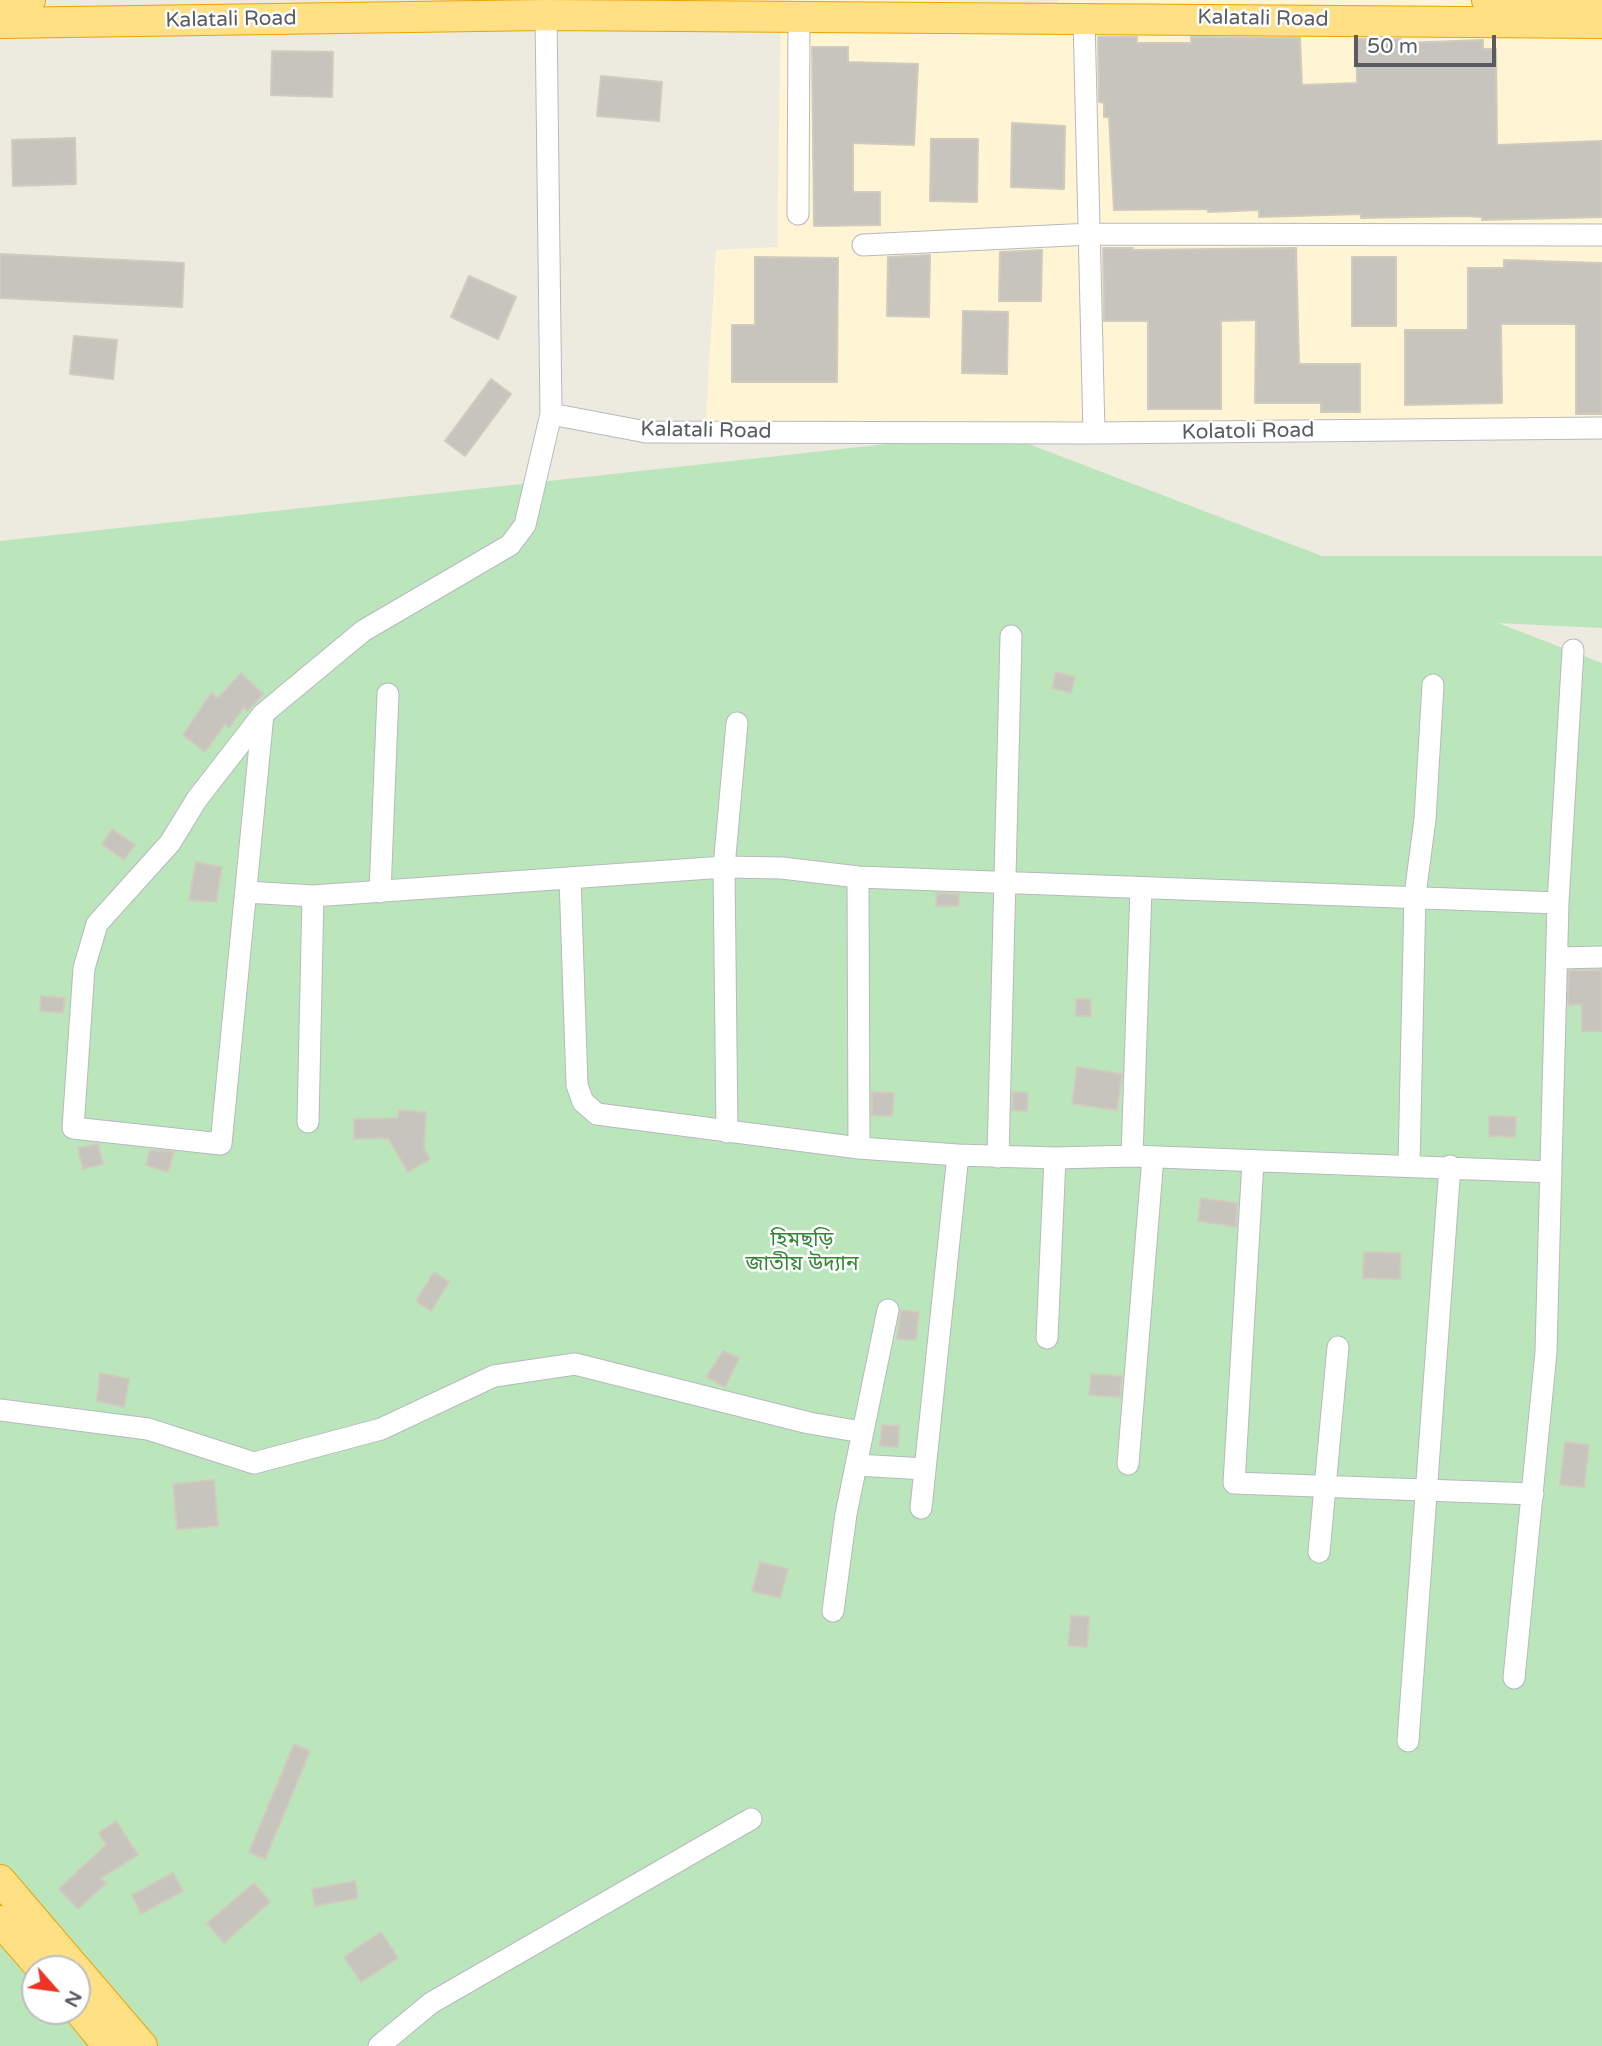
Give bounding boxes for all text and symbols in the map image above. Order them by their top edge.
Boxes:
street label: Kalatali Road [1197,5,1329,33]
street label: Kalatali Road [165,6,297,34]
scale bar [1357,21,1499,65]
text: 50 m [1367,34,1418,59]
street label: Kalatali Road [640,417,772,445]
street label: Kolatoli Road [1181,418,1315,446]
park label: হিমছড়ি জাতীয় উদ্যান [745,1227,859,1277]
north arrow [21,1955,91,2025]
text: N [59,1987,86,2011]

